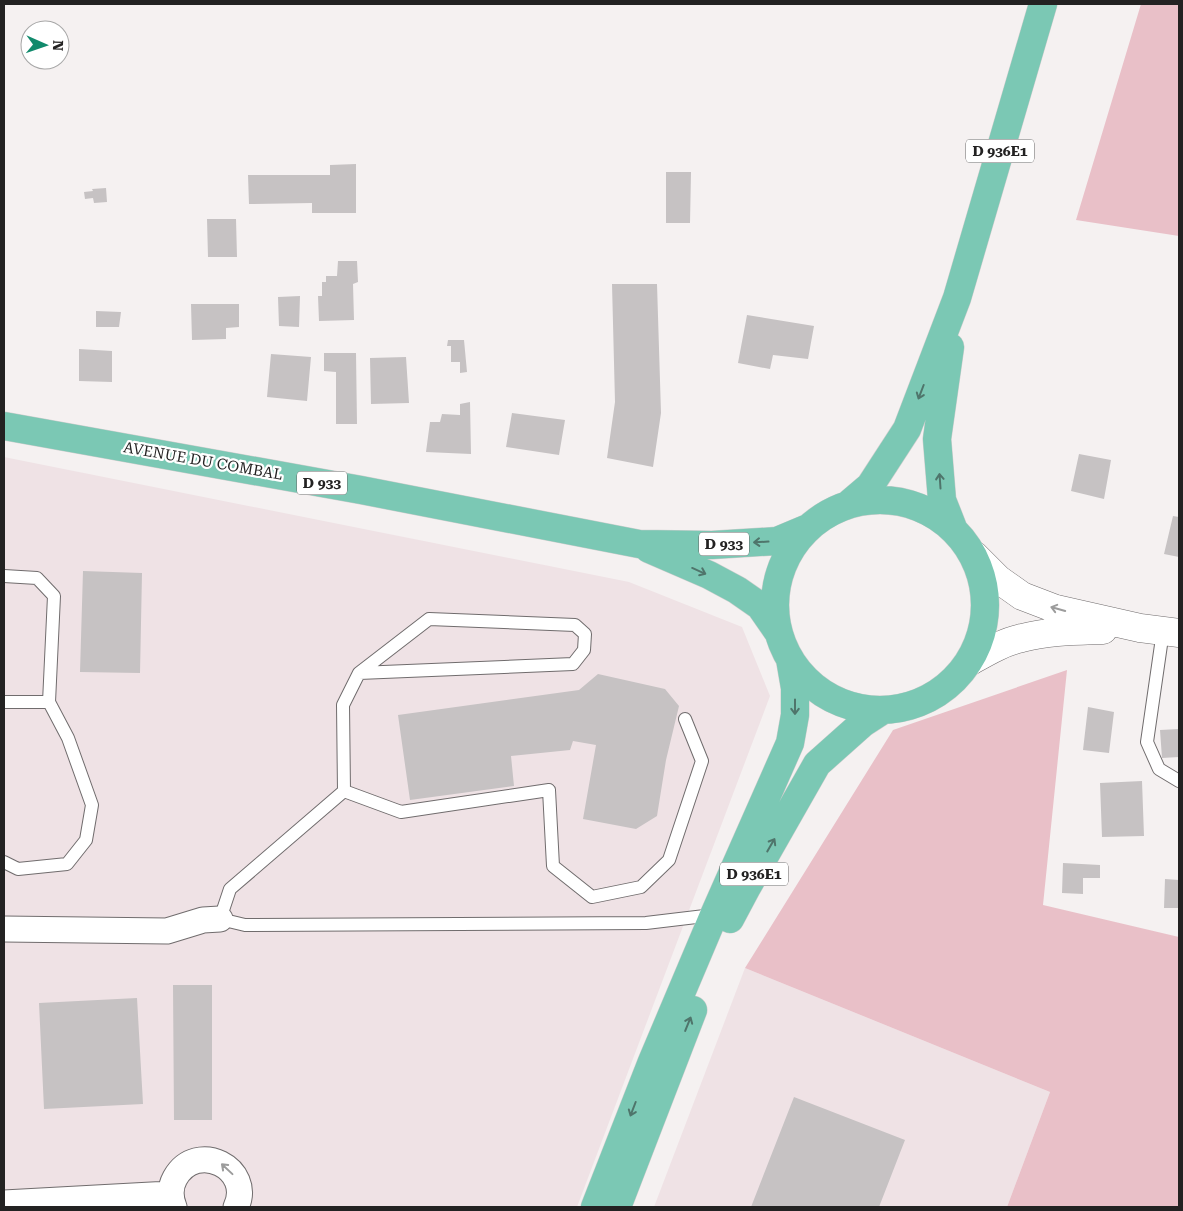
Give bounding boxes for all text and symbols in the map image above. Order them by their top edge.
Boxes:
north arrow [20,20,70,70]
text: N [50,40,66,51]
road number: D 936E1 [966,140,1034,162]
one-way arrow [916,384,925,400]
street label: AVENUE DU COMBAL [122,438,284,484]
road number: D 933 [297,472,347,494]
one-way arrow [936,473,945,489]
road number: D 933 [699,532,749,556]
one-way arrow [754,537,770,546]
one-way arrow [691,566,706,576]
one-way arrow [1050,604,1066,614]
one-way arrow [790,698,800,715]
one-way arrow [766,837,776,852]
road number: D 936E1 [720,862,788,886]
one-way arrow [684,1016,693,1032]
one-way arrow [628,1101,637,1116]
one-way arrow [220,1163,233,1175]

